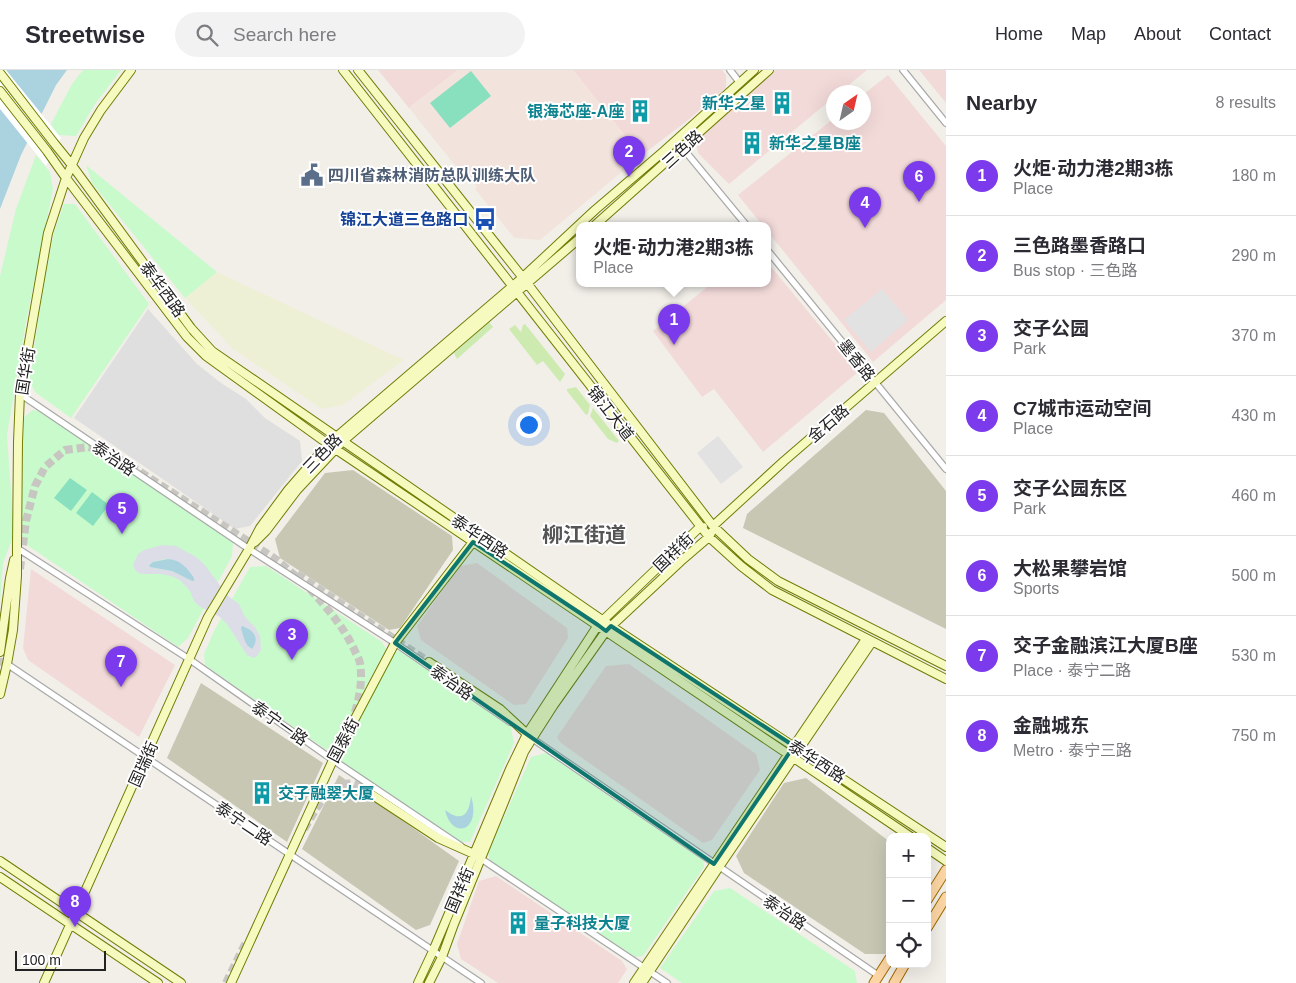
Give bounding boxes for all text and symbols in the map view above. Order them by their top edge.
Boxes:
search box [175,12,525,57]
text: Streetwise [25,21,145,48]
icon: search [193,21,221,49]
text: Search here [233,24,337,45]
text: Home [995,24,1043,44]
text: Map [1071,24,1106,44]
text: About [1134,24,1181,44]
text: Contact [1209,24,1271,44]
north arrow [826,85,871,130]
building icon: 新华之星 [769,90,795,116]
text: Nearby [966,91,1037,114]
place label: 新华之星 [702,94,766,112]
text: 8 results [1216,94,1276,111]
building icon: 银海芯座-A座 [627,98,653,124]
place label: 银海芯座-A座 [527,103,624,120]
street label: 三色路 [659,127,706,172]
building icon: 新华之星B座 [739,130,765,156]
place label: 新华之星B座 [769,134,861,152]
pin: 2 [613,136,645,177]
text: 火炬·动力港2期3栋 [1013,158,1173,179]
pin: 6 [903,161,935,202]
public building icon: 四川省森林消防总队训练大队 [299,162,325,188]
place label: 四川省森林消防总队训练大队 [328,167,536,184]
text: 1 [978,167,986,184]
text: 180 m [1232,167,1276,184]
text: Place [1013,180,1053,197]
pin: 4 [849,187,881,228]
bus stop icon: 锦江大道三色路口 [472,206,498,232]
place label: 锦江大道三色路口 [340,210,468,228]
popup [576,222,771,287]
text: 三色路墨香路口 [1013,235,1146,256]
text: 火炬·动力港2期3栋 [593,237,754,258]
text: 2 [978,247,986,264]
text: 290 m [1232,247,1276,264]
street label: 泰华西路 [137,258,188,320]
text: Place [593,259,633,276]
text: Bus stop · 三色路 [1013,262,1137,279]
pin: 1 [658,304,690,345]
text: 交子公园 [1013,318,1089,339]
text: 3 [978,327,986,344]
text: 370 m [1232,327,1276,344]
street label: 墨香路 [835,336,878,384]
text: Park [1013,340,1046,357]
street label: 国华街 [13,346,38,396]
street label: 锦江大道 [584,383,637,444]
text: C7城市运动空间 [1013,398,1151,419]
street label: 金石路 [805,401,852,446]
text: 4 [978,407,986,424]
text: 430 m [1232,407,1276,424]
your location [516,412,542,438]
text: Place [1013,420,1053,437]
street label: 三色路 [300,430,345,477]
street label: 泰治路 [89,438,138,479]
text: 交子公园东区 [1013,478,1127,499]
text: 5 [978,487,986,504]
text: 460 m [1232,487,1276,504]
pin: 5 [106,493,138,534]
text: Park [1013,500,1046,517]
street label: 泰华西路 [448,511,511,561]
district label: 柳江街道 [542,523,626,546]
street label: 国祥街 [650,530,697,575]
text: 大松果攀岩馆 [1013,558,1127,579]
text: 6 [978,567,986,584]
text: 500 m [1232,567,1276,584]
text: Sports [1013,580,1059,597]
pin: 3 [276,619,308,660]
text: 交子金融滨江大厦B座 [1013,635,1198,656]
pin: 7 [105,646,137,687]
text: 7 [978,647,986,664]
text: 530 m [1232,647,1276,664]
street label: 泰治路 [427,662,476,703]
text: Place · 泰宁二路 [1013,662,1131,679]
street label: 泰宁一路 [249,698,311,749]
street label: 国泰街 [325,715,362,765]
text: 金融城东 [1013,715,1089,736]
text: 8 [978,727,986,744]
text: 750 m [1232,727,1276,744]
street label: 泰华西路 [785,737,848,786]
street label: 国瑞街 [126,739,161,790]
text: Metro · 泰宁三路 [1013,742,1132,759]
building icon: 交子融翠大厦 [249,780,275,806]
place label: 交子融翠大厦 [278,784,374,802]
street label: 泰宁二路 [212,798,275,848]
map controls [886,833,931,968]
button: + [886,833,931,878]
street label: 国祥街 [442,865,477,916]
button: − [886,878,931,923]
pin: 8 [59,886,91,927]
street label: 泰治路 [760,892,809,933]
building icon: 量子科技大厦 [505,910,531,936]
place label: 量子科技大厦 [534,915,630,932]
button: locate [886,923,931,968]
scale bar [15,948,106,971]
text: 100 m [22,952,61,968]

